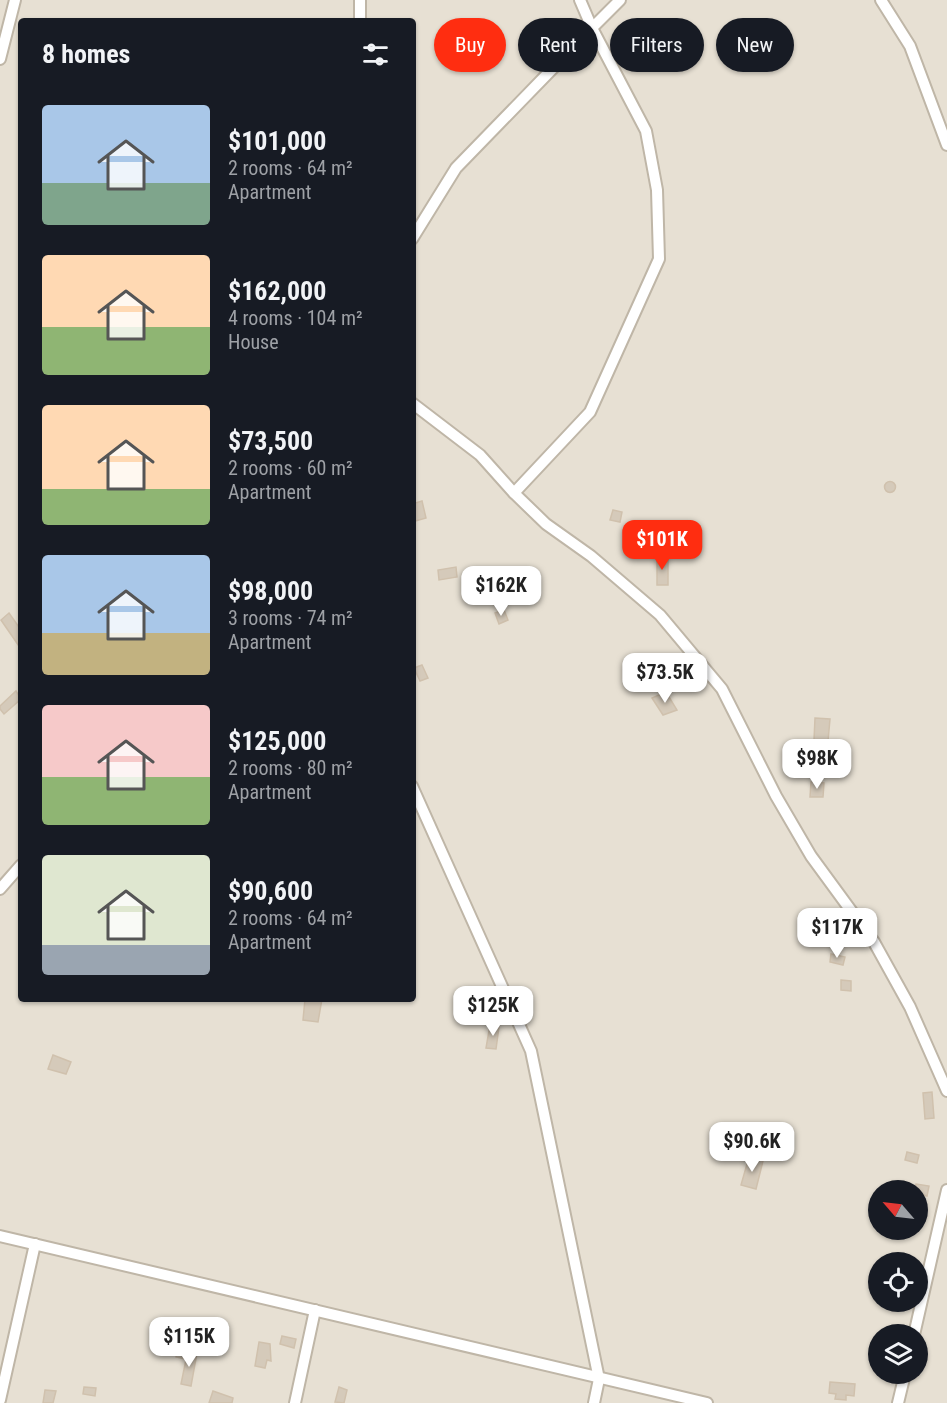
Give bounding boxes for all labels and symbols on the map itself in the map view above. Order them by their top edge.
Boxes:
pin: $101K [620,520,704,571]
pin: $162K [459,566,543,617]
pin: $73.5K [616,653,714,704]
pin: $98K [781,739,853,790]
pin: $117K [795,908,879,959]
pin: $125K [451,986,535,1037]
pin: $90.6K [703,1122,801,1173]
north arrow [868,1180,928,1240]
pin: $115K [147,1317,231,1368]

